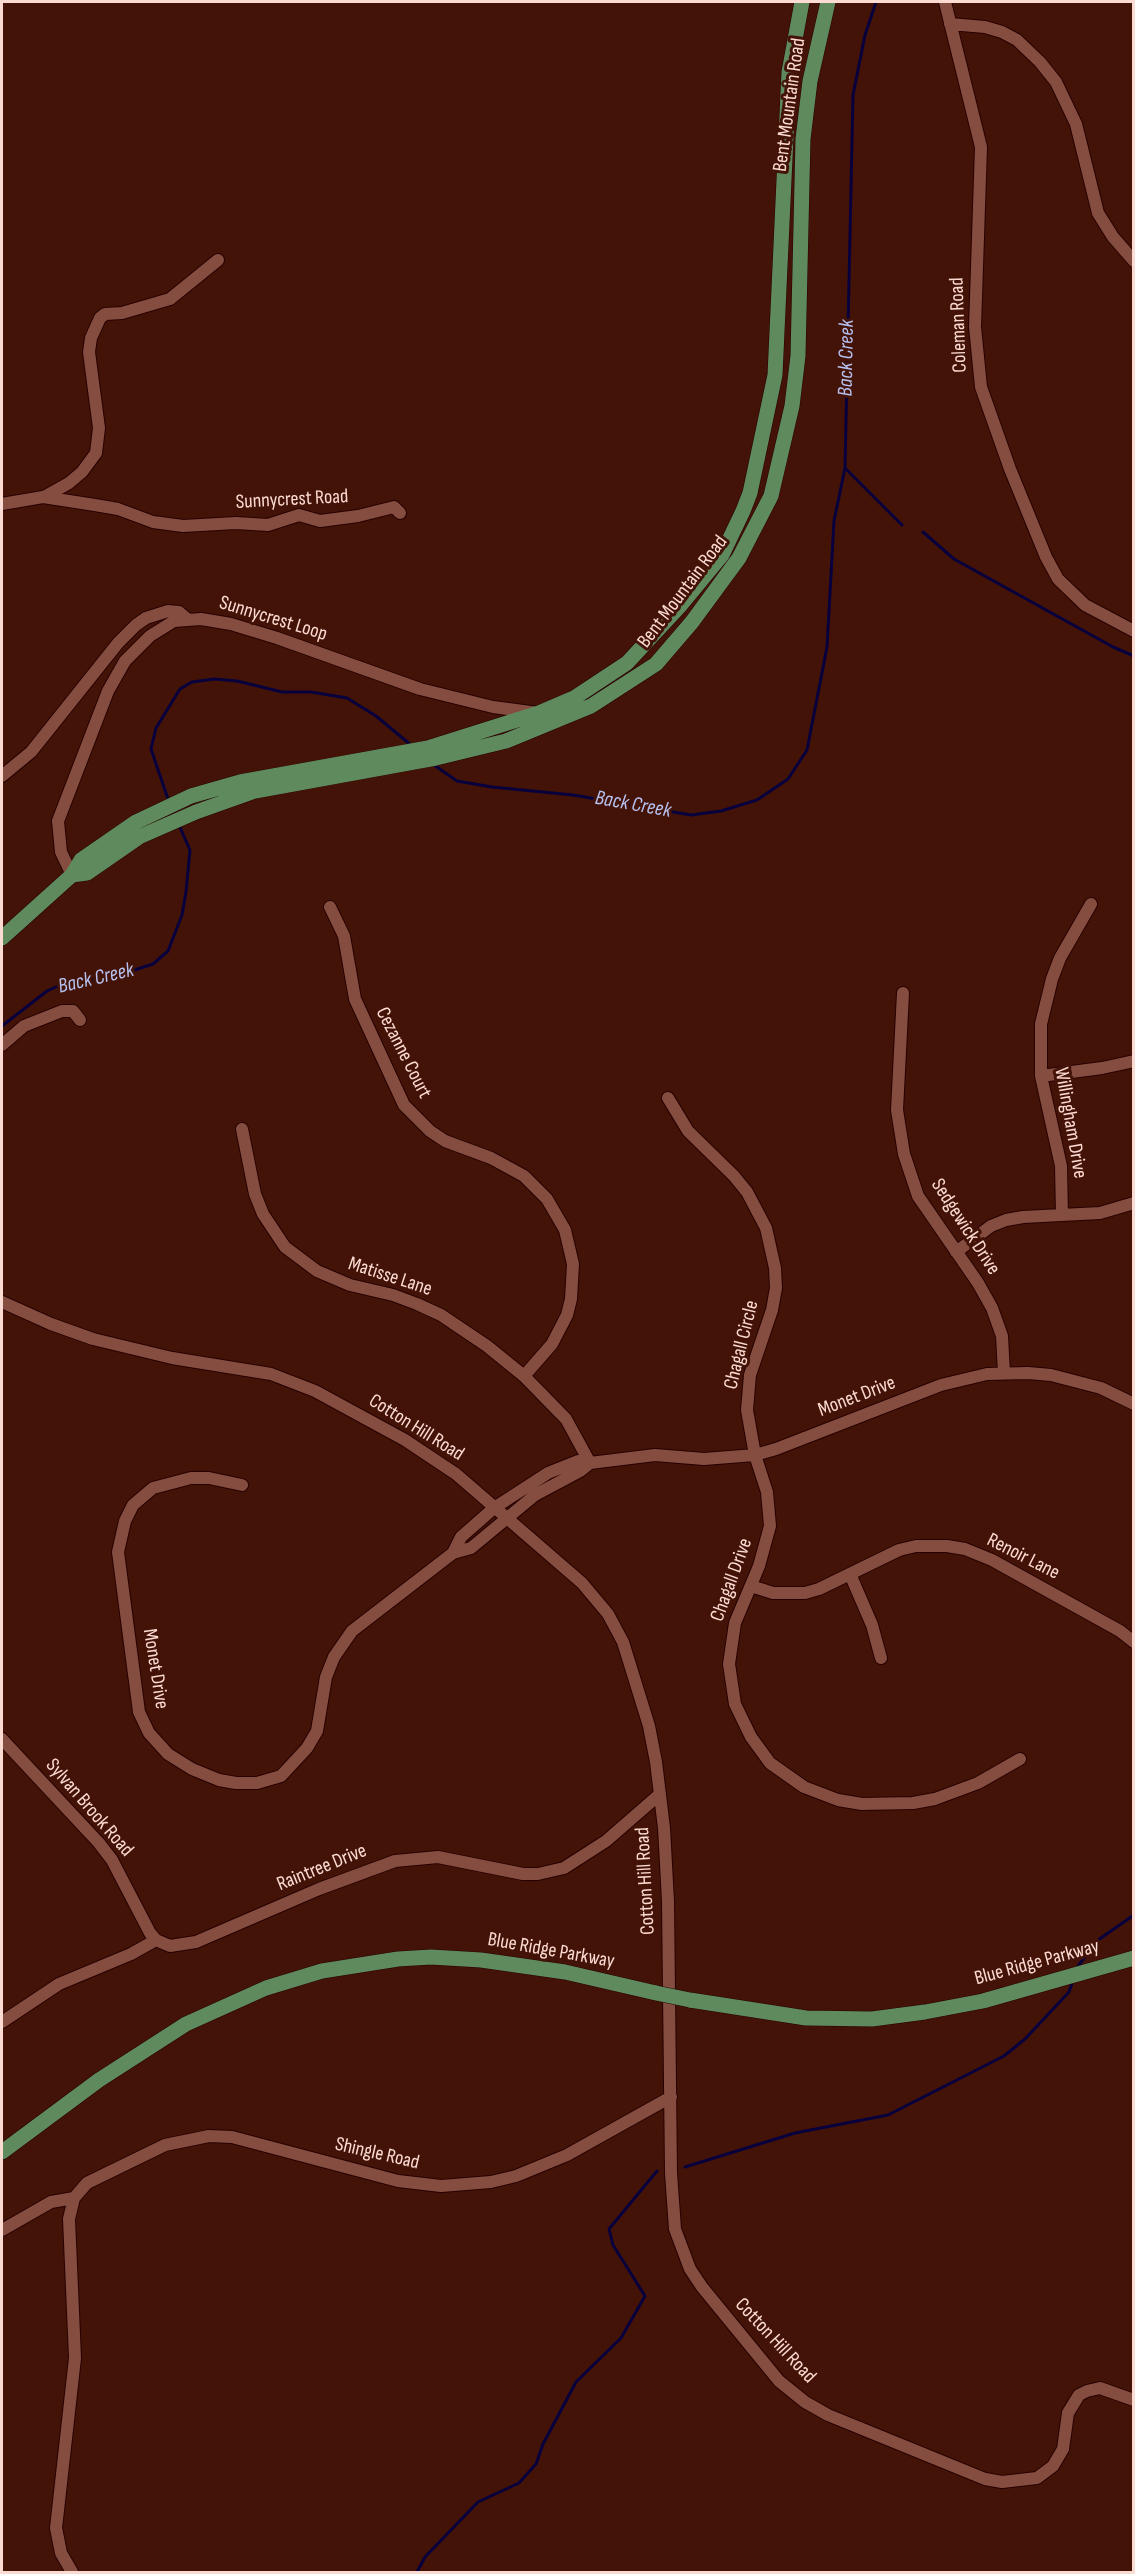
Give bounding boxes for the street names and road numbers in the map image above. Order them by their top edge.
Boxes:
street label: Bent Mountain Road [769,37,811,173]
street label: Coleman Road [945,277,973,373]
street label: Sunnycrest Road [235,485,349,515]
street label: Bent Mountain Road [633,531,733,653]
street label: Sunnycrest Loop [216,591,330,647]
street label: Cezanne Court [370,1003,436,1103]
street label: Willingham Drive [1048,1066,1092,1180]
street label: Sedgewick Drive [925,1175,1005,1279]
street label: Matisse Lane [345,1252,435,1302]
street label: Chagall Circle [719,1298,765,1392]
street label: Monet Drive [815,1371,899,1423]
street label: Cotton Hill Road [364,1389,468,1467]
street label: Renoir Lane [983,1529,1063,1585]
street label: Chagall Drive [706,1535,758,1625]
street label: Monet Drive [137,1627,173,1711]
street label: Sylvan Brook Road [40,1754,138,1862]
street label: Cotton Hill Road [631,1827,661,1935]
street label: Raintree Drive [274,1839,370,1897]
street label: Blue Ridge Parkway [486,1928,616,1974]
street label: Blue Ridge Parkway [972,1935,1102,1991]
street label: Shingle Road [333,2133,421,2175]
street label: Cotton Hill Road [729,2293,821,2389]

